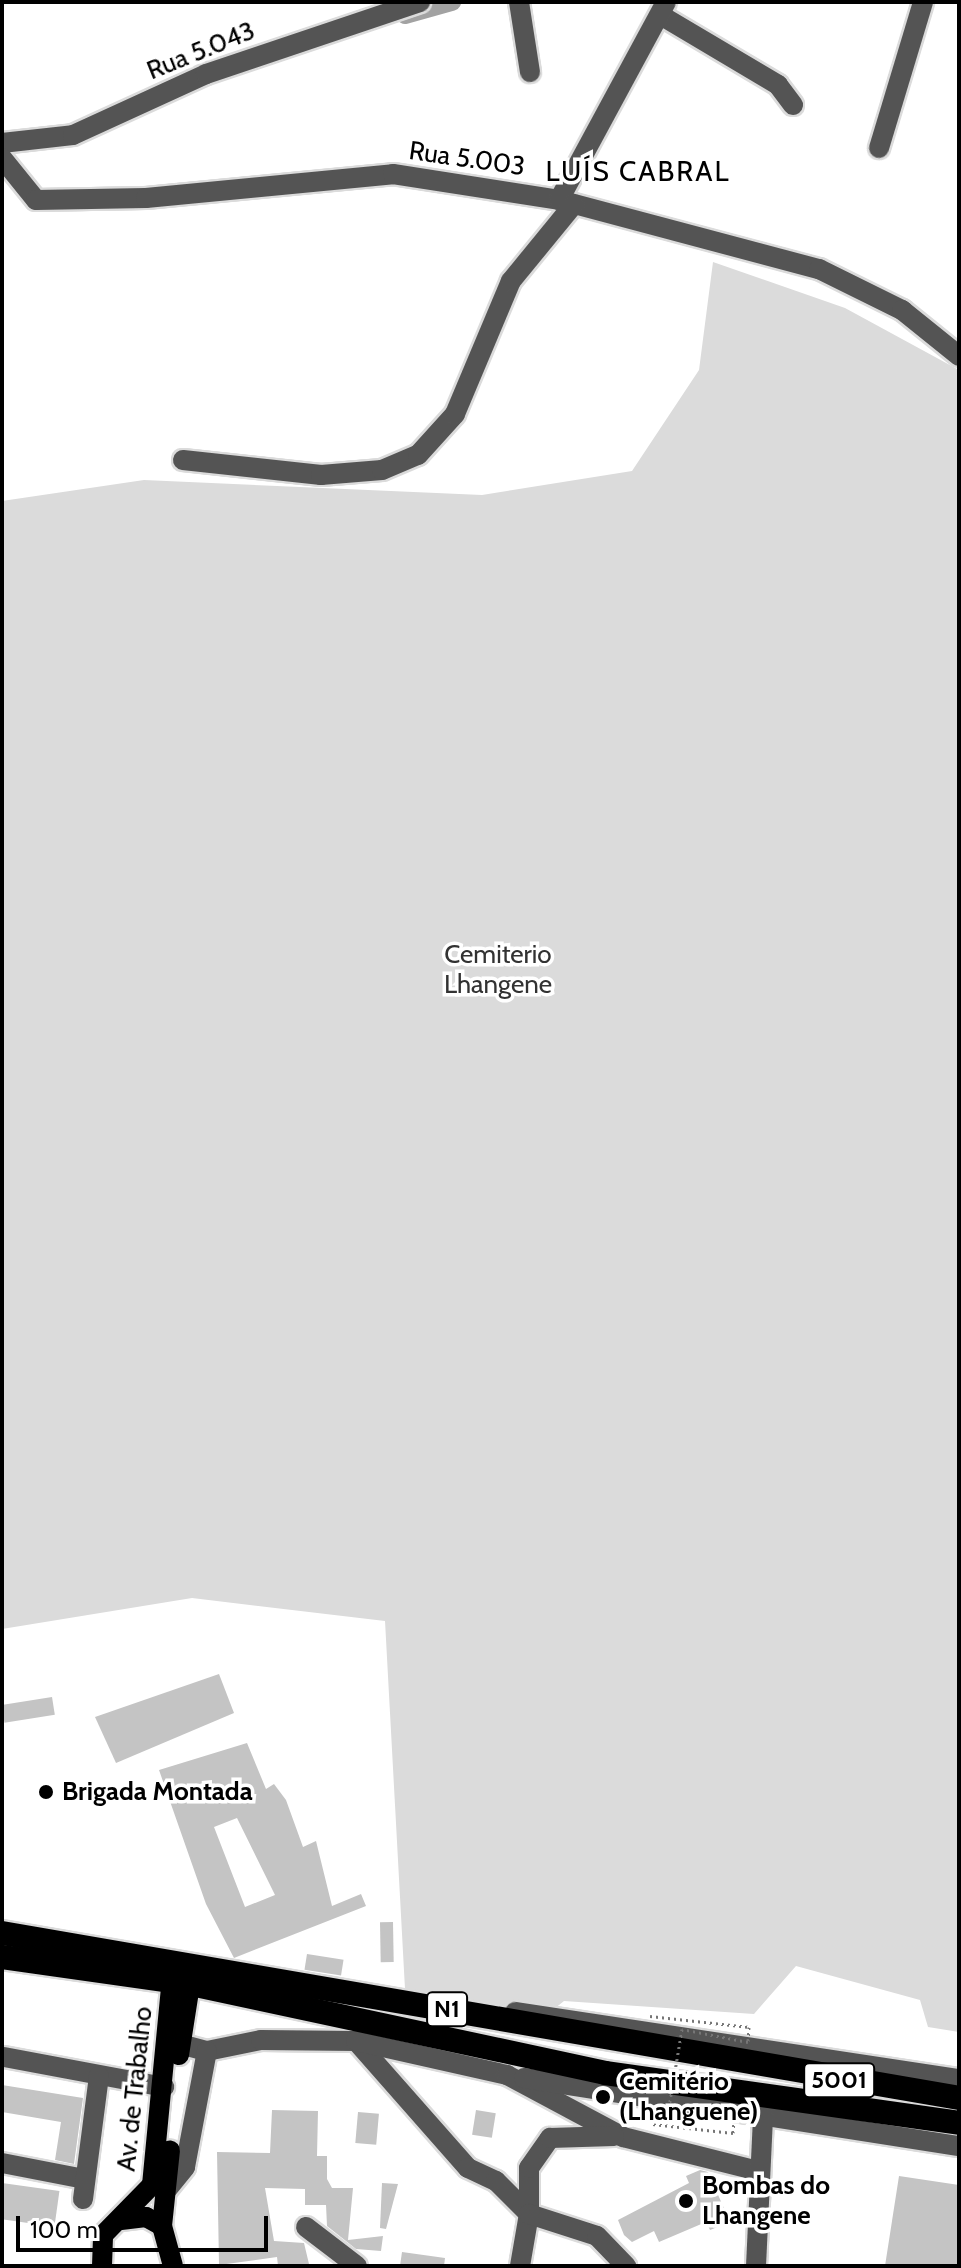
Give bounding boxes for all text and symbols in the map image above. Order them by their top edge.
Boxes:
street label: Rua 5.043 [142,15,260,87]
street label: Rua 5.003 [407,135,527,183]
district label: LUÍS CABRAL [546,154,730,188]
park label: Cemiterio Lhangene [444,939,552,1000]
place label: Brigada Montada [62,1776,253,1808]
marker: Brigada Montada [37,1783,55,1801]
road number: N1 [425,1989,469,2029]
street label: Av. de Trabalho [111,2005,159,2173]
road number: 5001 [803,2060,875,2100]
place label: Cemitério (Lhanguene) [619,2066,758,2128]
marker: Cemitério (Lhanguene) [594,2088,612,2106]
place label: Bombas do Lhangene [702,2170,830,2232]
marker: Bombas do Lhangene [677,2192,695,2210]
scale bar [20,2200,272,2250]
text: 100 m [30,2215,98,2244]

